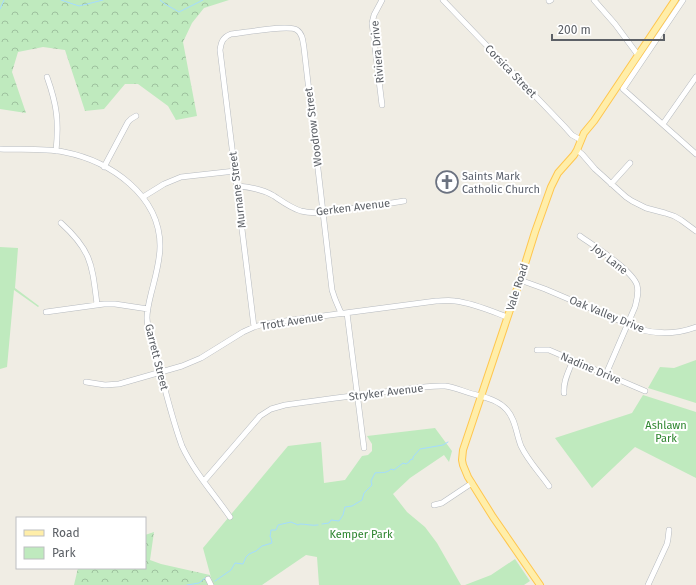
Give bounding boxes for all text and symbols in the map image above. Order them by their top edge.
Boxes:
scale bar [552,16,664,42]
street label: Riviera Drive [368,20,387,84]
text: 200 m [558,23,591,37]
street label: Corsica Street [482,42,539,101]
street label: Woodrow Street [302,87,325,167]
street label: Murnane Street [226,151,249,229]
church icon: Saints Mark Catholic Church [434,169,460,195]
place label: Saints Mark Catholic Church [462,170,540,196]
street label: Gerken Avenue [315,196,391,218]
street label: Joy Lane [589,241,630,277]
street label: Vale Road [504,262,531,312]
street label: Oak Valley Drive [567,293,646,335]
street label: Trott Avenue [260,310,324,333]
street label: Garrett Street [142,323,171,392]
street label: Nadine Drive [559,350,623,387]
street label: Stryker Avenue [348,381,424,404]
park label: Ashlawn Park [645,419,687,445]
legend [16,517,146,569]
text: Road [52,526,80,540]
park label: Kemper Park [329,528,393,541]
text: Park [52,546,76,560]

